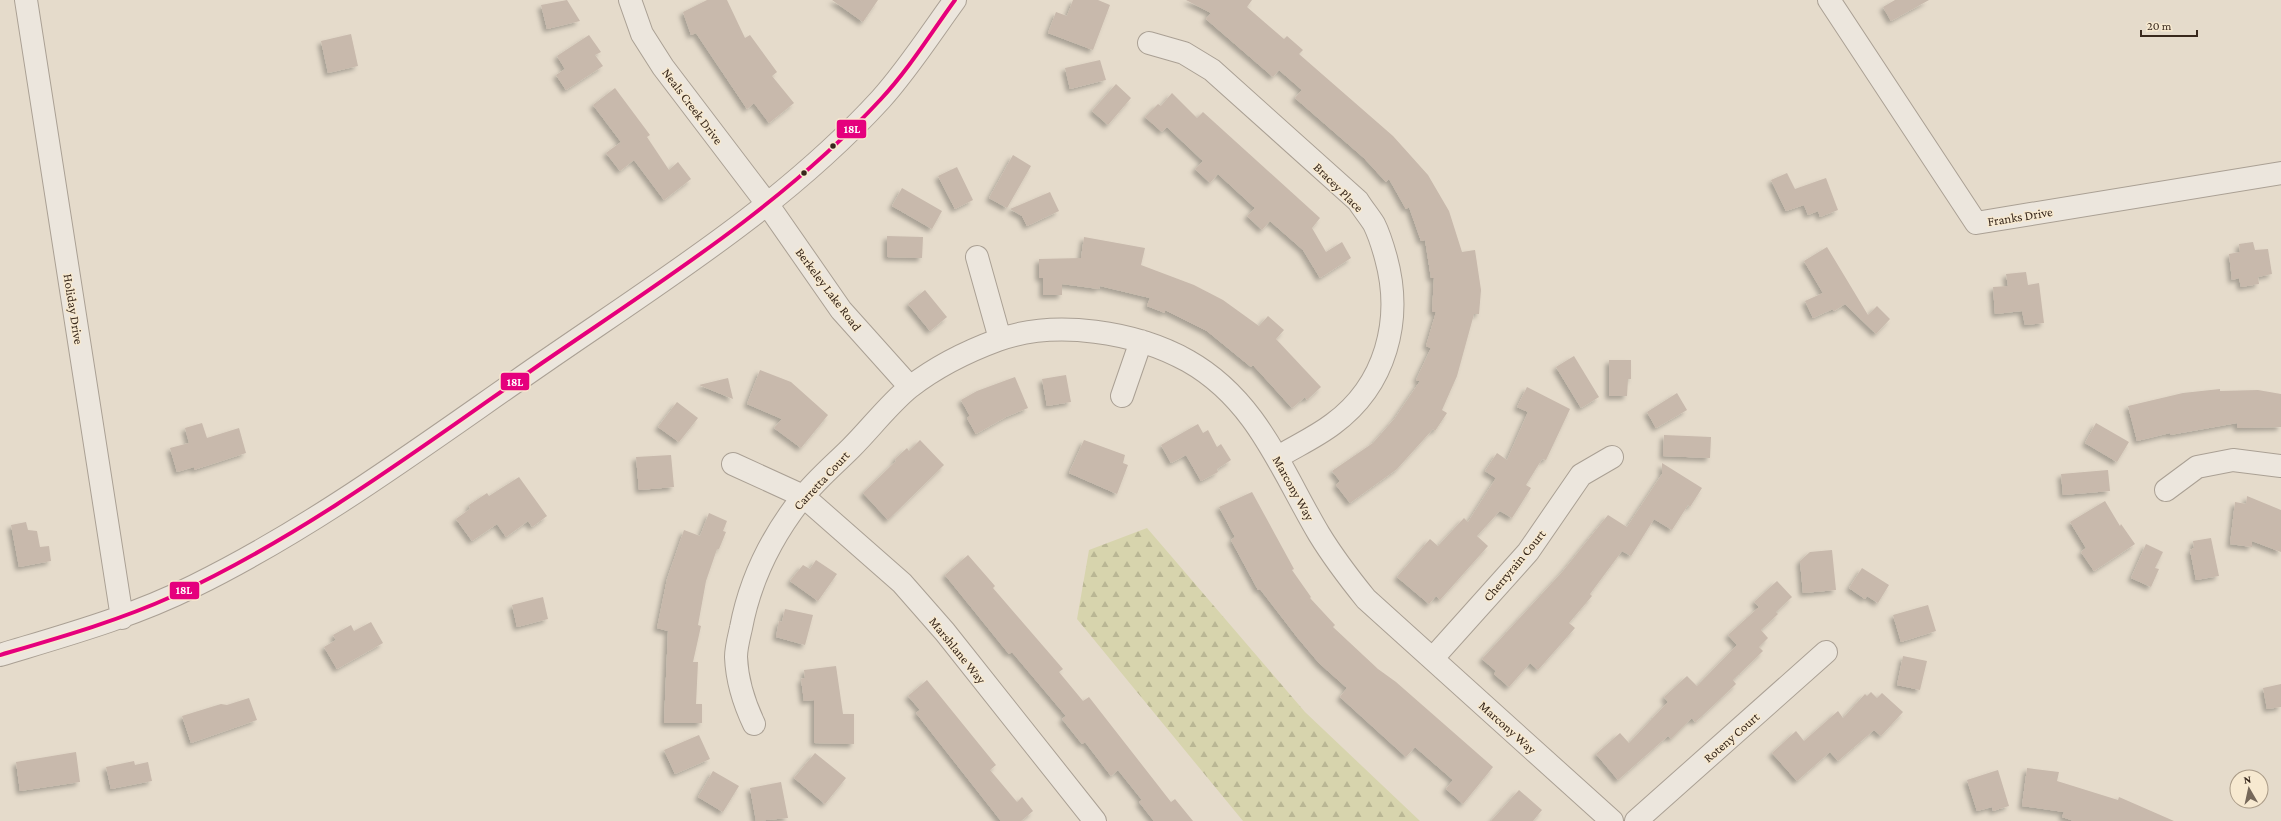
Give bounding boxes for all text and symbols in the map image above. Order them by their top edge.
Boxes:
scale bar [2141,12,2197,38]
text: 20 m [2147,19,2172,33]
street label: Neals Creek Drive [659,65,726,148]
line badge: 18L [836,119,867,139]
text: 18L [844,123,860,135]
unlabelled marker [828,141,838,151]
street label: Bracey Place [1311,159,1367,215]
unlabelled marker [799,168,809,178]
street label: Franks Drive [1986,204,2054,229]
street label: Berkeley Lake Road [793,245,865,334]
street label: Holiday Drive [61,273,87,346]
line badge: 18L [500,372,530,391]
text: 18L [507,376,523,388]
street label: Carretta Court [790,447,853,513]
street label: Marcony Way [1270,453,1318,524]
street label: Cherryrain Court [1480,526,1549,604]
line badge: 18L [169,581,200,600]
text: 18L [176,584,192,596]
street label: Marshlane Way [926,614,990,687]
street label: Marcony Way [1476,698,1540,758]
street label: Roteny Court [1700,709,1763,766]
north arrow [2229,769,2269,809]
text: N [2243,773,2253,786]

